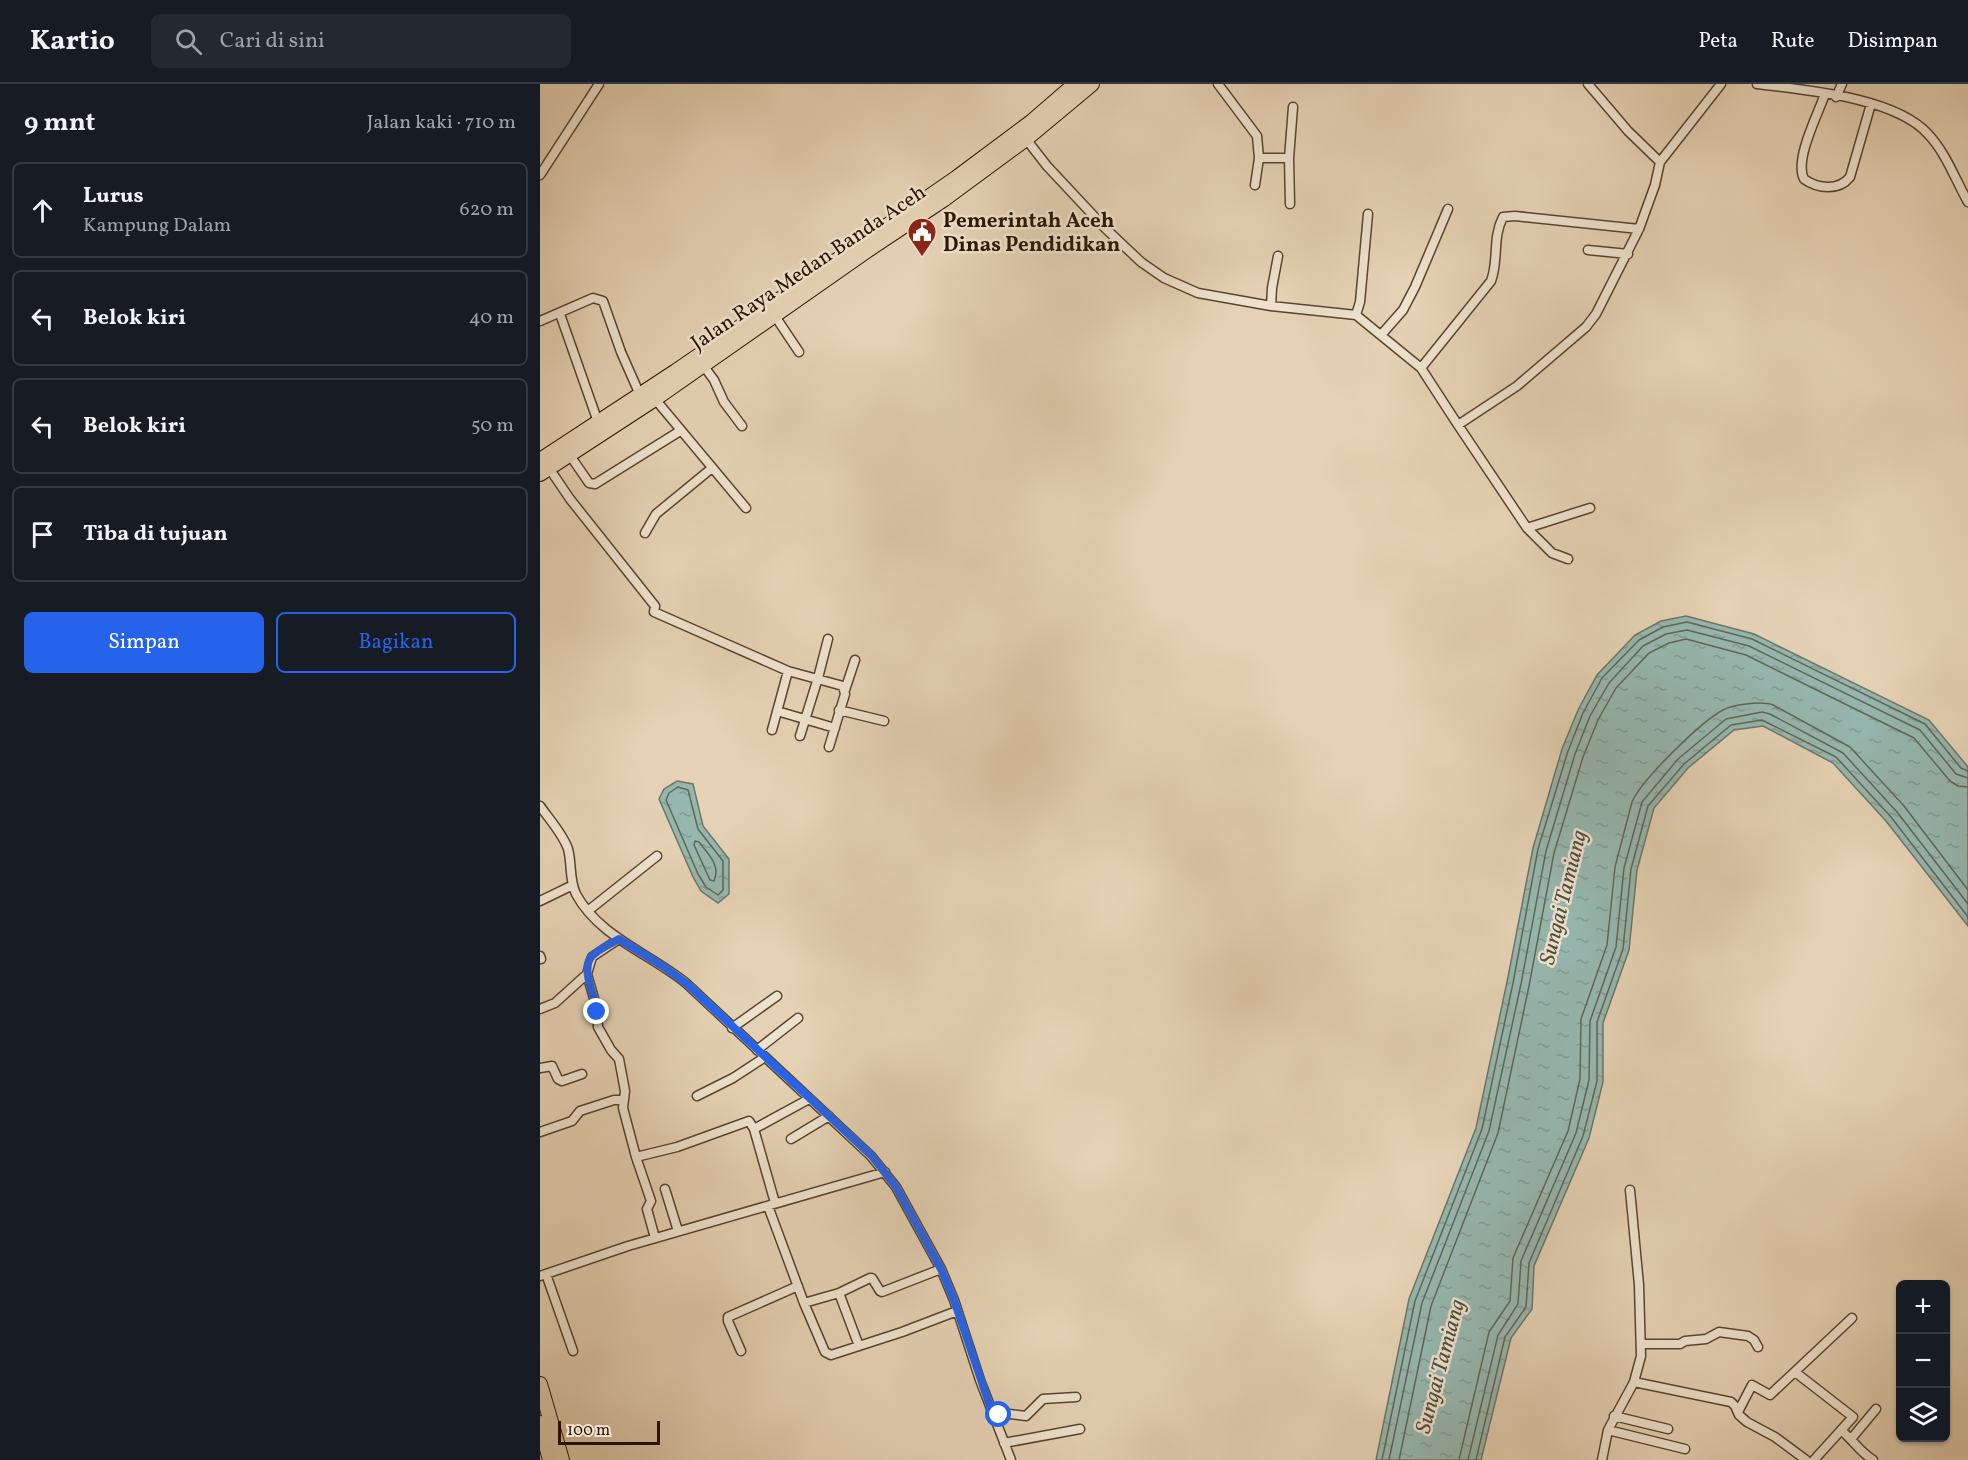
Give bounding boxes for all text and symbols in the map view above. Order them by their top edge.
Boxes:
search box [151,14,571,68]
text: Kartio [30,22,115,61]
icon: search [172,25,205,58]
text: Cari di sini [220,26,325,57]
text: Peta [1699,27,1738,56]
text: Rute [1771,27,1814,56]
text: Disimpan [1847,27,1938,56]
text: 9 mnt [24,105,95,141]
text: Jalan kaki · 710 m [367,109,516,137]
street label: Jalan Raya Medan Banda Aceh [686,178,932,358]
text: Lurus [83,181,144,212]
icon: ahead [26,194,59,227]
text: 620 m [460,196,514,224]
place label: Pemerintah Aceh Dinas Pendidikan [943,207,1121,260]
text: Kampung Dalam [83,212,231,240]
public building icon: Pemerintah Aceh Dinas Pendidikan [906,216,938,258]
icon: left [26,302,59,335]
text: Belok kiri [83,303,186,334]
text: 40 m [469,304,514,332]
icon: left [26,410,59,443]
text: Belok kiri [83,411,186,442]
text: 50 m [471,412,514,440]
icon: arrive [26,518,59,551]
text: Tiba di tujuan [83,519,228,550]
button: Simpan [24,612,264,673]
button: Bagikan [276,612,516,673]
water label: Sungai Tamiang [1533,827,1596,968]
route end [583,998,609,1024]
map controls [1896,1280,1950,1442]
button: + [1896,1280,1950,1334]
water label: Sungai Tamiang [1409,1296,1474,1437]
button: − [1896,1334,1950,1388]
button: layers [1896,1388,1950,1442]
route start [985,1401,1011,1427]
scale bar [558,1418,660,1446]
text: 100 m [567,1420,610,1442]

